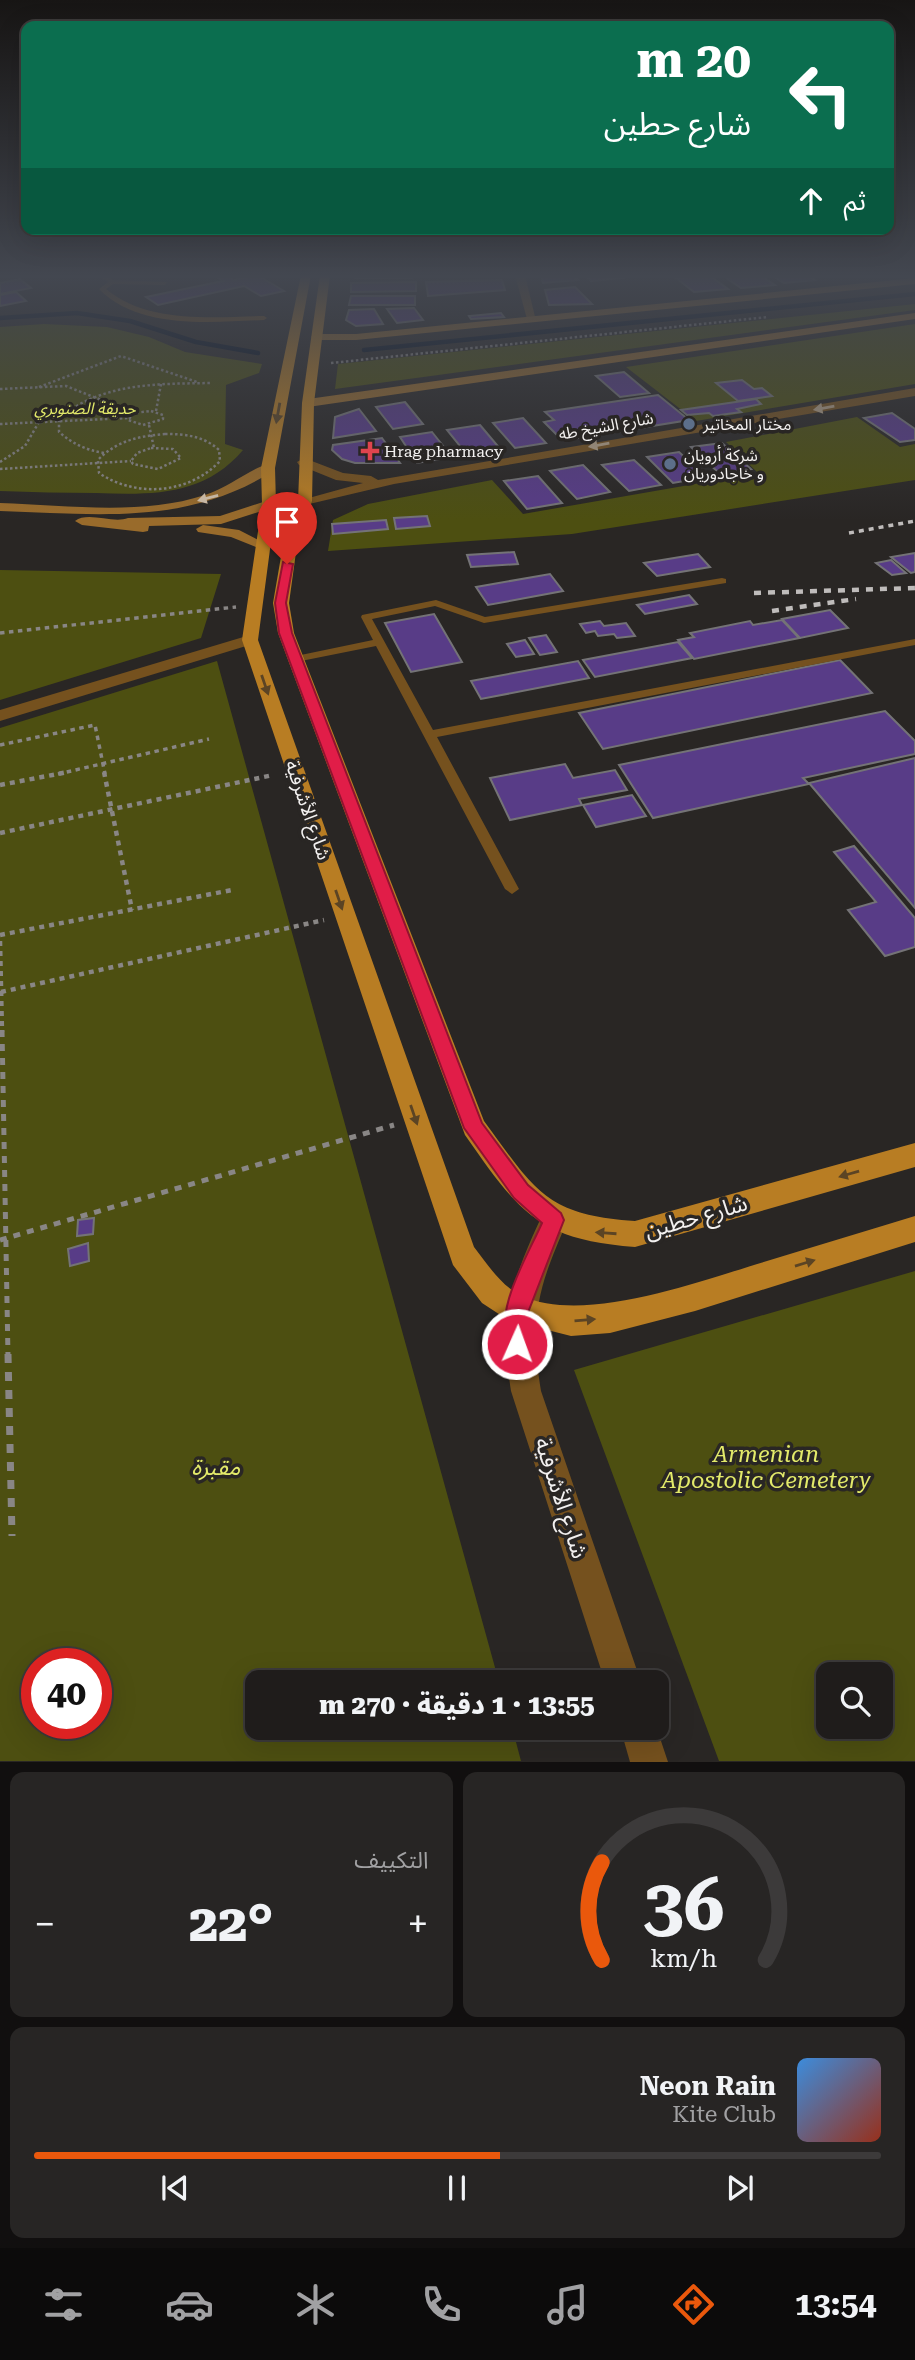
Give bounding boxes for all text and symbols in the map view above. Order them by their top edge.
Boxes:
text: 20 m [636,32,751,89]
icon: left [775,49,866,140]
text: شارع حطين [604,105,751,143]
icon: ahead [792,182,830,220]
text: ثم [844,186,866,216]
park label: حديقة الصنوبري [34,399,136,421]
one-way arrow [272,402,283,424]
one-way arrow [812,403,834,414]
street label: شارع الشيخ طه [557,408,655,447]
place label: مختار المخاتير [702,415,791,434]
marker: مختار المخاتير [681,416,697,432]
one-way arrow [588,440,610,451]
place label: Hrag pharmacy [384,442,504,461]
marker: Hrag pharmacy [362,443,378,459]
place label: شركة أرويان و خاجادوريان [684,445,764,483]
marker: شركة أرويان و خاجادوريان [662,456,678,472]
pin [257,492,317,564]
one-way arrow [197,494,218,504]
icon: arrive [268,503,306,541]
one-way arrow [260,675,271,696]
street label: شارع الأشرفية [278,757,336,864]
one-way arrow [334,890,345,911]
one-way arrow [409,1105,420,1126]
one-way arrow [839,1169,860,1179]
street label: شارع حطين [641,1189,751,1247]
one-way arrow [595,1227,617,1238]
one-way arrow [794,1258,815,1268]
position arrow [480,1307,554,1381]
one-way arrow [574,1314,596,1325]
street label: شارع الأشرفية [526,1434,593,1563]
park label: Armenian Apostolic Cemetery [660,1441,872,1494]
park label: مقبرة [192,1454,240,1481]
speed limit sign: 40 [21,1648,112,1739]
map controls [816,1662,893,1739]
button: search [816,1662,893,1739]
text: 13:55 · 1 دقيقة · 270 m [319,1690,595,1720]
text: التكييف [354,1847,429,1874]
text: 36 [643,1864,725,1949]
text: 22° [189,1893,273,1954]
text: − [34,1902,55,1946]
text: + [407,1902,428,1946]
text: km/h [650,1944,717,1973]
text: Neon Rain [640,2071,776,2101]
text: Kite Club [672,2101,776,2128]
icon: previous [156,2169,194,2207]
icon: pause [438,2169,476,2207]
icon: next [721,2169,759,2207]
icon: filters [39,2280,88,2329]
icon: car [165,2280,214,2329]
icon: climate [291,2280,340,2329]
icon: phone [417,2280,466,2329]
icon: music [543,2280,592,2329]
icon: directions [669,2280,718,2329]
text: 13:54 [795,2285,876,2323]

